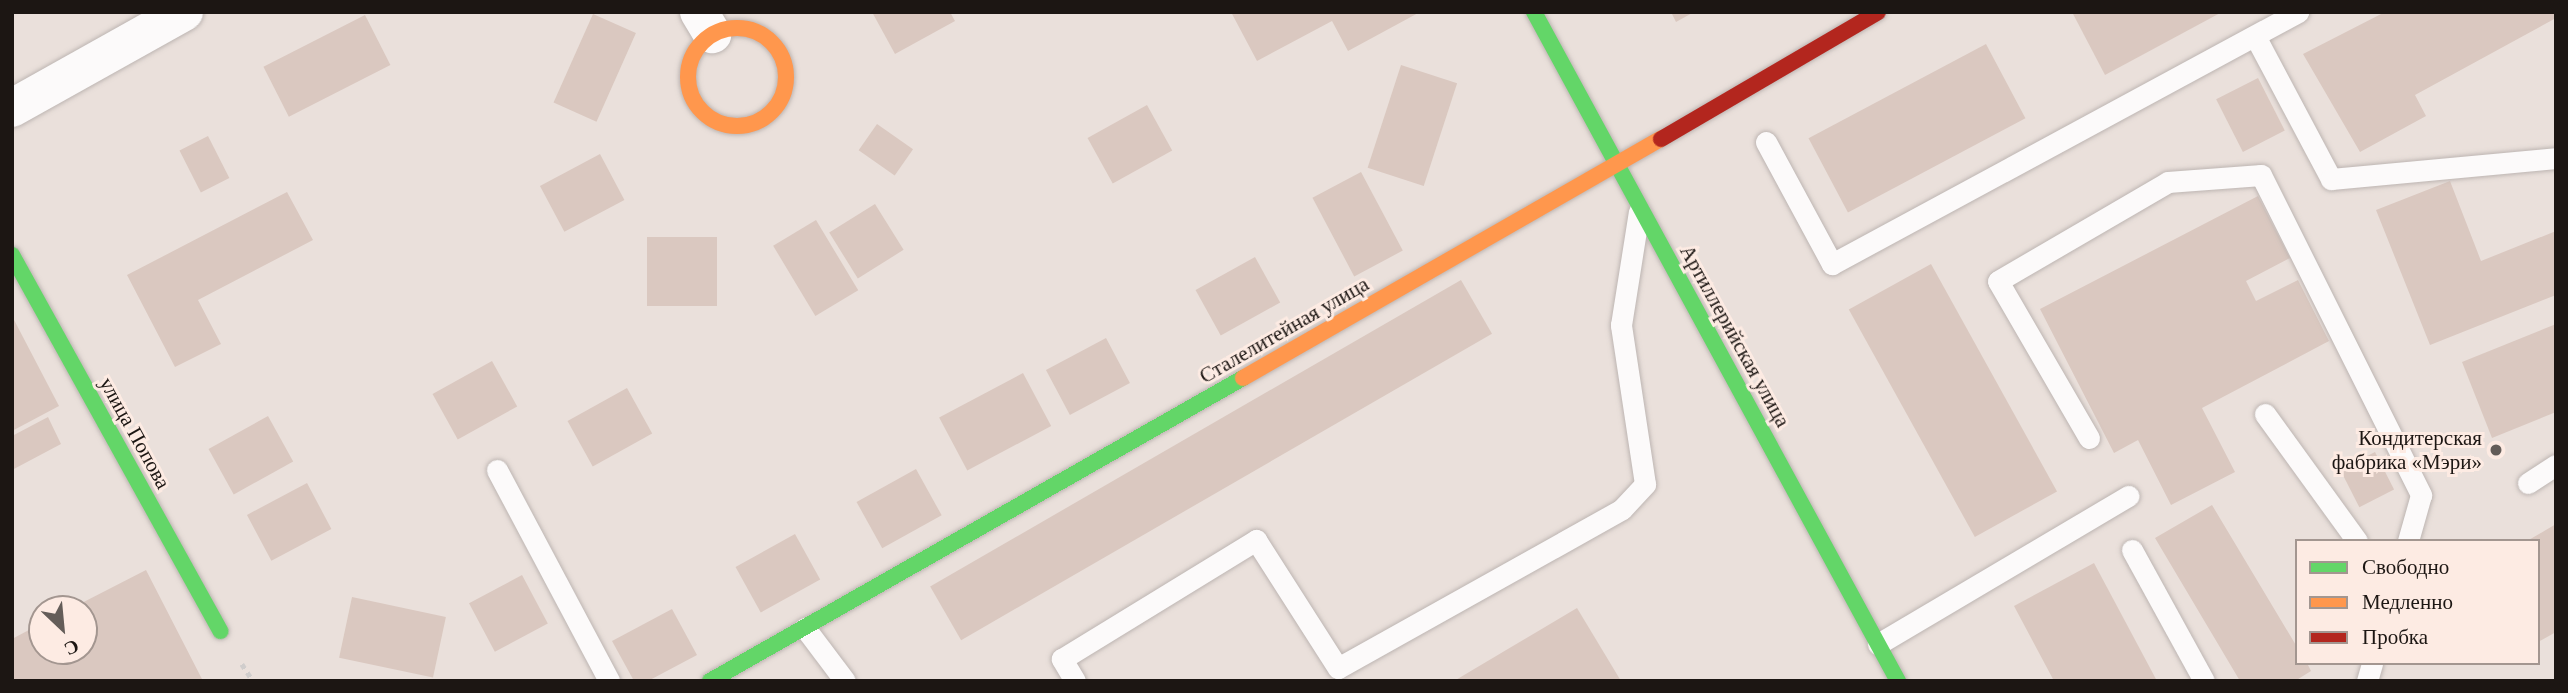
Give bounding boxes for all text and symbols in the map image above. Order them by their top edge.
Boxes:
street label: Артиллерийская улица [1674,241,1796,431]
street label: Сталелитейная улица [1195,271,1373,389]
street label: улица Попова [94,373,176,493]
place label: Кондитерская фабрика «Мэри» [2332,425,2482,475]
marker: Кондитерская фабрика «Мэри» [2488,442,2504,458]
legend [2295,539,2540,665]
text: Свободно [2362,555,2449,579]
text: Медленно [2362,590,2453,614]
north arrow [28,595,98,665]
text: Пробка [2362,625,2428,649]
text: С [61,635,82,660]

